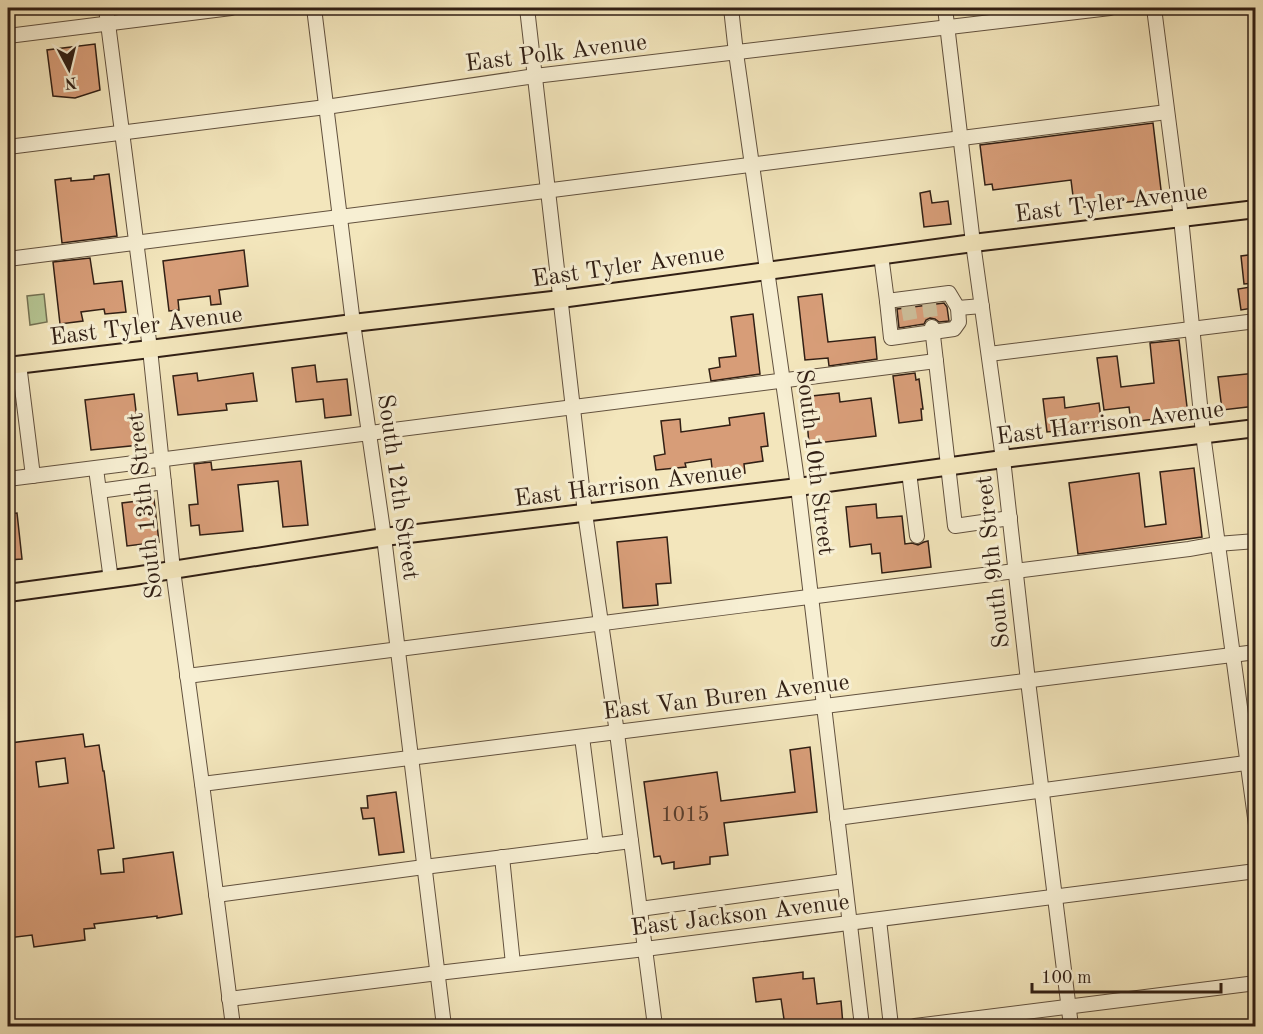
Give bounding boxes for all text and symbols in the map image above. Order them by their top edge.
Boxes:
street label: East Polk Avenue [464,31,648,77]
north arrow [39,39,99,99]
text: N [63,73,78,91]
street label: East Tyler Avenue [1013,180,1209,228]
street label: East Tyler Avenue [530,242,726,292]
street label: East Tyler Avenue [48,303,244,351]
street label: South 10th Street [791,368,837,557]
street label: South 12th Street [372,393,422,582]
street label: East Harrison Avenue [995,398,1225,450]
street label: South 13th Street [124,411,168,600]
street label: East Harrison Avenue [513,460,743,512]
street label: South 9th Street [973,474,1015,649]
street label: East Van Buren Avenue [602,671,851,725]
house number: 1015 [661,805,709,826]
street label: East Jackson Avenue [630,891,851,941]
scale bar [1032,956,1221,994]
text: 100 m [1041,969,1092,987]

